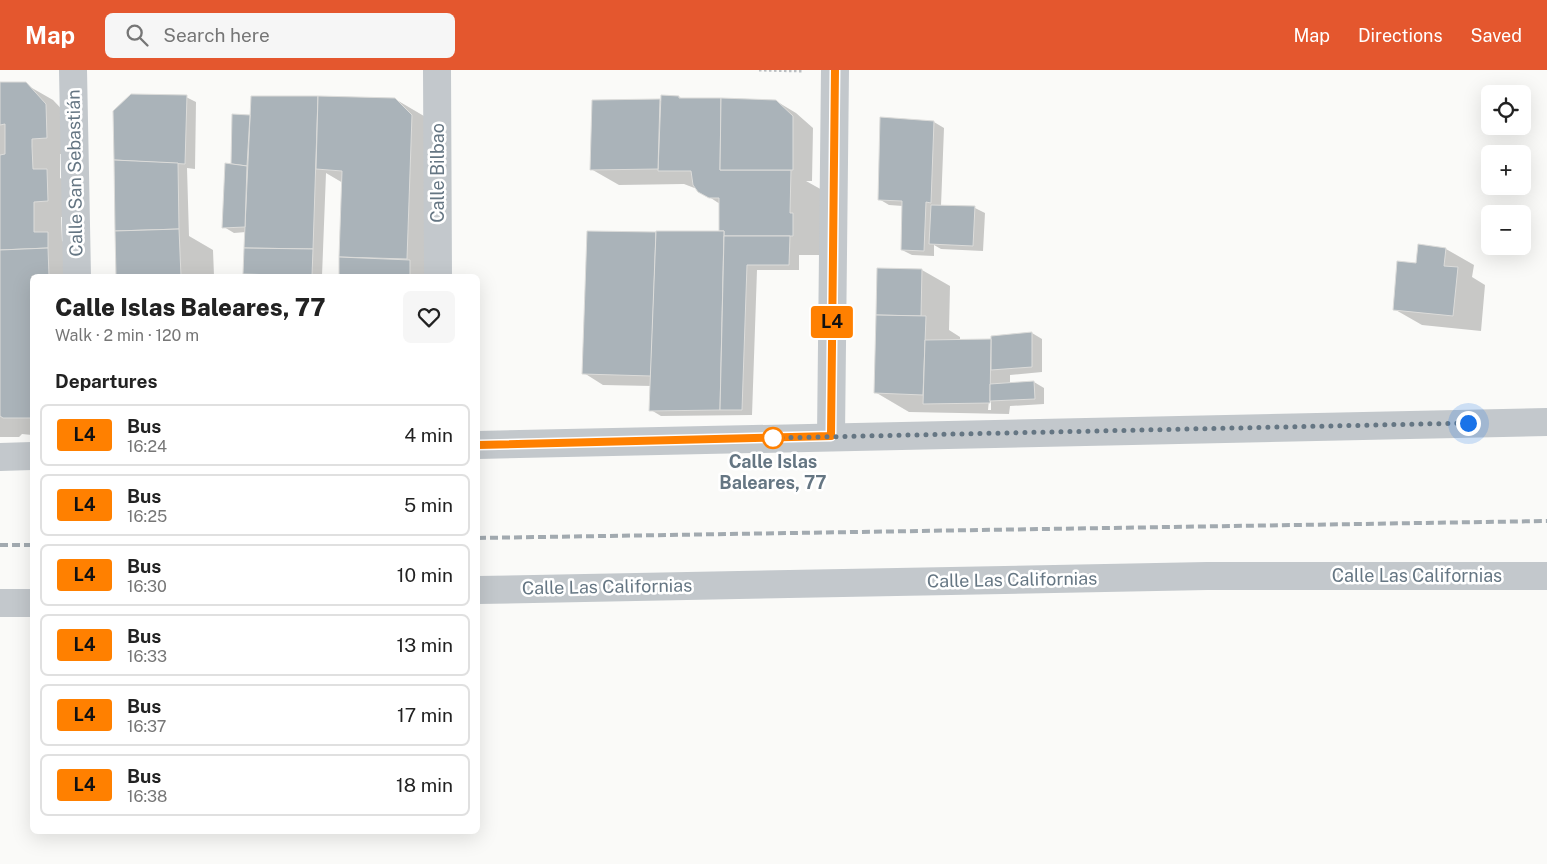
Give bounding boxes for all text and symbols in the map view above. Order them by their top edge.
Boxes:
search box [105,13,455,58]
text: Map [25,21,75,49]
icon: search [123,21,151,49]
text: Search here [163,24,270,46]
text: Map [1293,25,1330,46]
text: Directions [1358,25,1443,46]
text: Saved [1471,25,1522,46]
map controls [1481,85,1531,255]
button: locate [1481,85,1531,135]
street label: Calle San Sebastián [63,89,86,257]
street label: Calle Bilbao [427,123,448,223]
button: + [1481,145,1531,195]
button: − [1481,205,1531,255]
button: heart [403,291,455,343]
text: Calle Islas Baleares, 77 [55,293,326,321]
line badge: L4 [810,306,854,338]
text: L4 [821,311,843,332]
text: Walk · 2 min · 120 m [55,326,199,345]
text: Departures [55,370,158,392]
your location [1456,411,1481,436]
text: Bus [127,415,161,437]
text: L4 [73,424,96,445]
text: 4 min [404,424,453,446]
marker: Calle Islas Baleares, 77 [762,427,784,449]
text: 16:24 [127,437,167,456]
place label: Calle Islas Baleares, 77 [719,451,827,493]
text: Bus [127,485,161,507]
text: L4 [73,494,96,515]
text: 5 min [404,494,453,516]
text: 16:25 [127,507,167,526]
text: Bus [127,555,161,577]
text: L4 [73,564,96,585]
text: 10 min [397,564,453,586]
street label: Calle Las Californias [1332,565,1502,586]
street label: Calle Las Californias [927,568,1097,591]
street label: Calle Las Californias [522,575,692,598]
text: 16:30 [127,577,167,596]
text: Bus [127,625,161,647]
text: L4 [73,634,96,655]
text: 13 min [396,634,453,656]
text: 16:33 [127,647,167,666]
text: Bus [127,695,161,717]
text: L4 [73,704,96,725]
text: 17 min [397,704,453,726]
text: 16:37 [127,717,166,736]
text: Bus [127,765,161,787]
text: L4 [73,774,96,795]
text: 18 min [396,774,453,796]
text: 16:38 [127,787,167,806]

